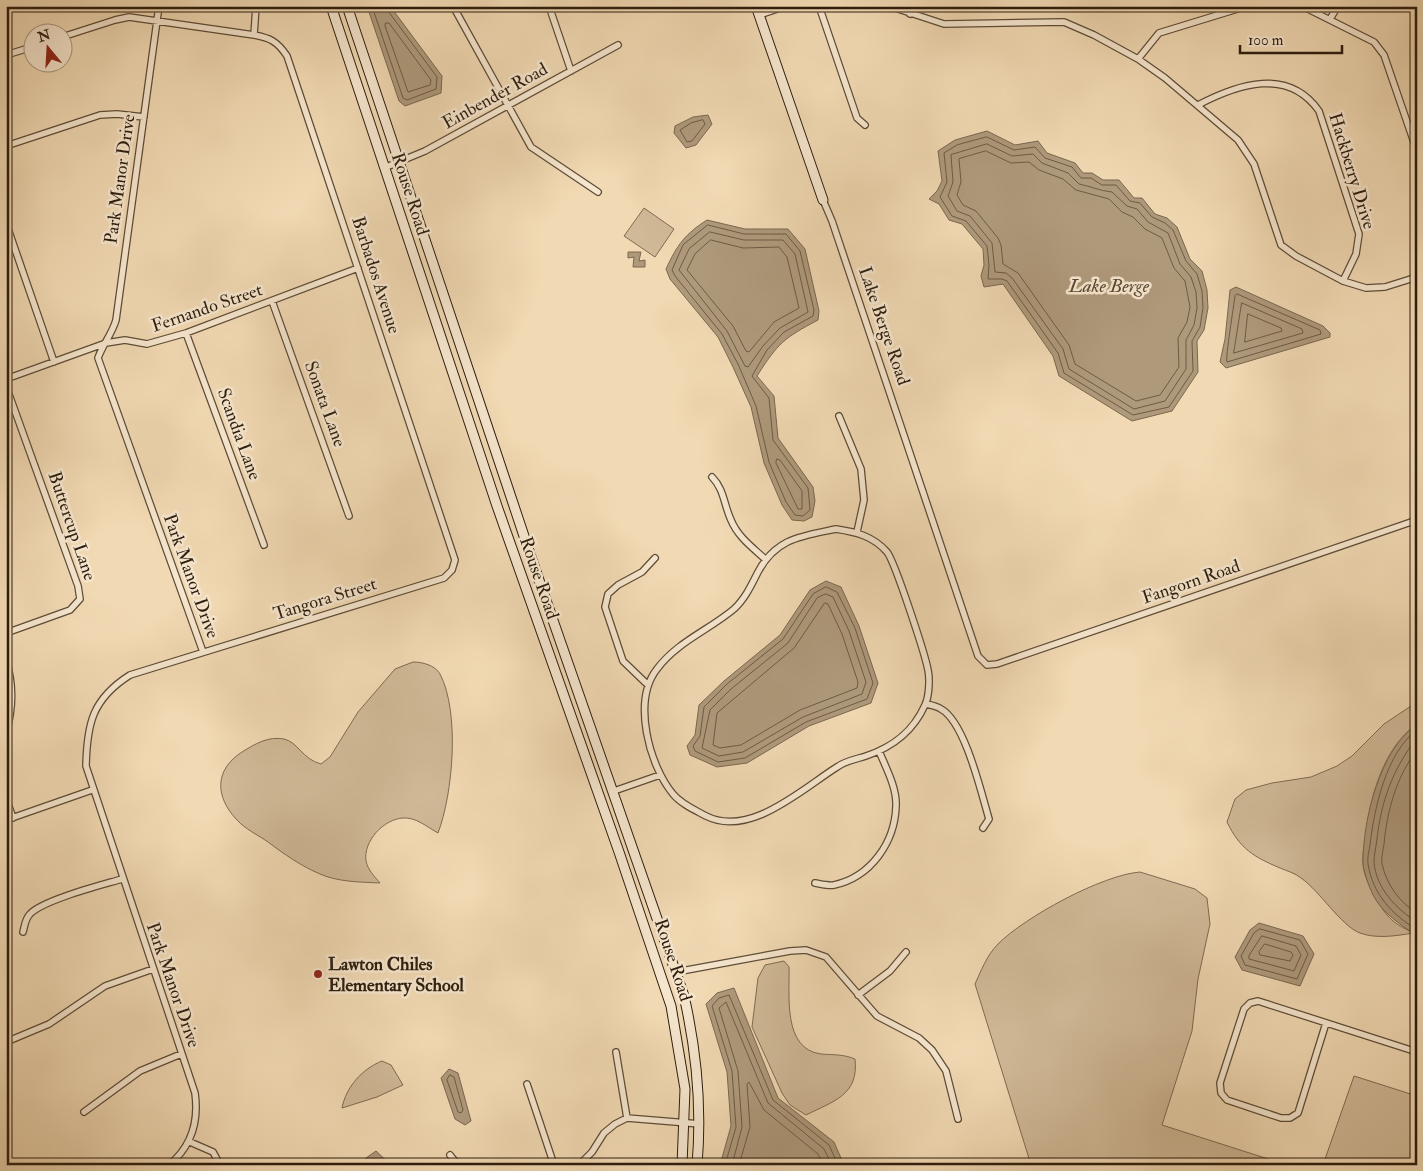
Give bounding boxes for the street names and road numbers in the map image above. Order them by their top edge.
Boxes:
street label: Einbender Road [438,58,552,134]
street label: Hackberry Drive [1323,110,1381,232]
street label: Park Manor Drive [100,112,141,245]
street label: Rouse Road [386,150,434,238]
street label: Barbados Avenue [346,214,406,337]
street label: Lake Berge Road [853,264,915,388]
street label: Fernando Street [149,278,266,338]
street label: Sonata Lane [299,358,351,450]
street label: Scandia Lane [212,385,266,483]
street label: Buttercup Lane [43,469,102,584]
street label: Park Manor Drive [158,511,224,642]
street label: Rouse Road [514,534,564,622]
street label: Fangorn Road [1139,554,1243,610]
street label: Tangora Street [271,572,380,626]
street label: Rouse Road [649,916,697,1004]
street label: Park Manor Drive [141,919,205,1051]

